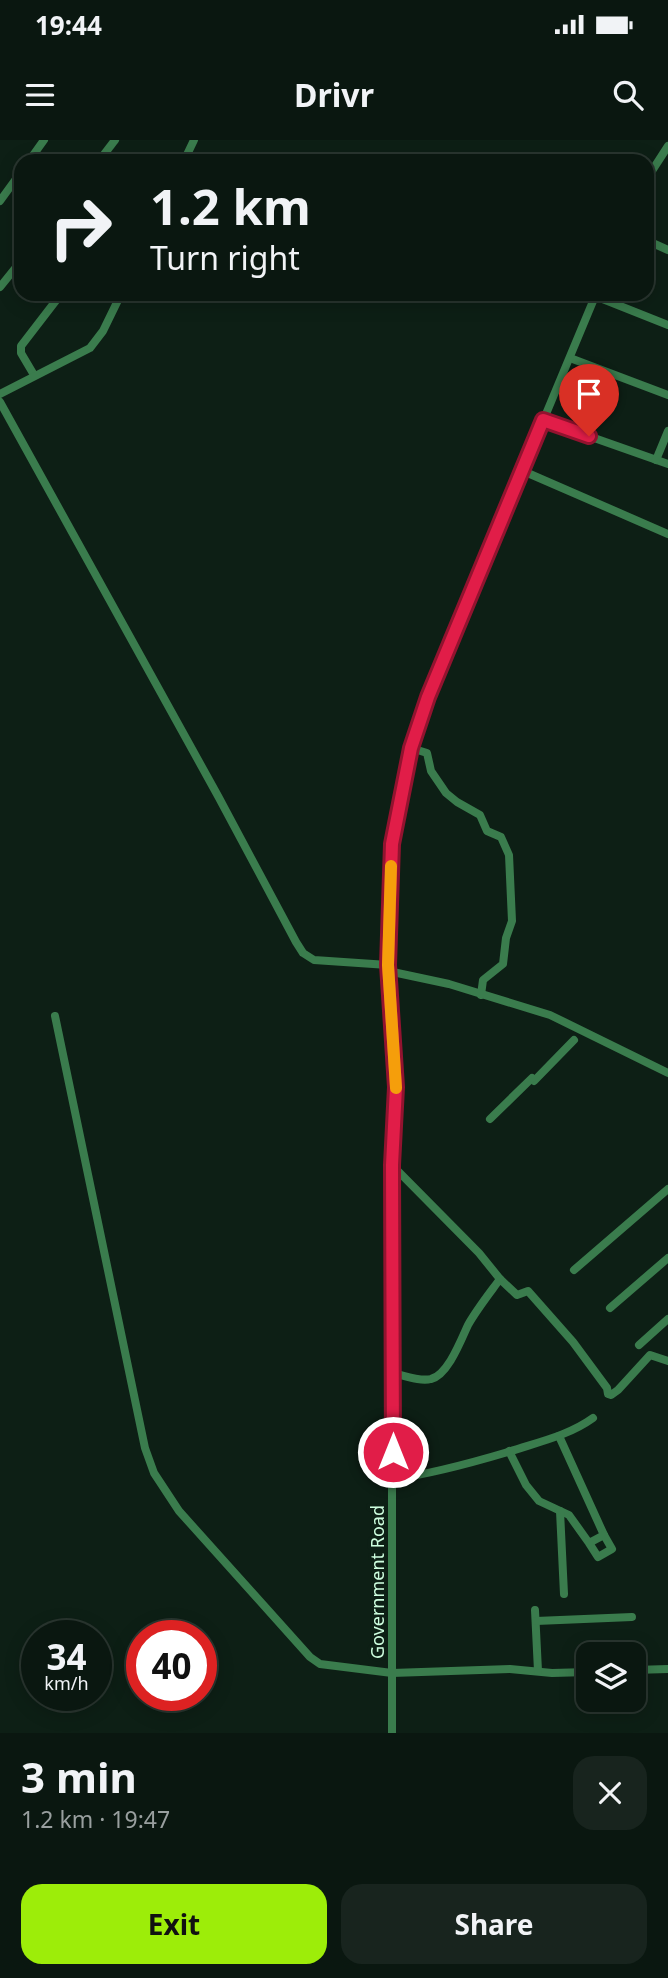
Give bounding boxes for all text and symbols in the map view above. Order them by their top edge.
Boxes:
text: 19:44 [35,7,102,43]
text: Drivr [294,73,374,116]
icon: menu [21,76,59,114]
icon: search [609,76,647,114]
text: 1.2 km [150,173,311,239]
icon: right [35,182,126,273]
text: Turn right [150,236,300,279]
pin [559,364,619,436]
icon: arrive [570,375,608,413]
position arrow [356,1415,430,1489]
street label: Government Road [365,1505,389,1659]
speed limit sign: 40 [126,1620,217,1711]
text: 34 [46,1633,87,1680]
map controls [576,1642,646,1712]
button: layers [576,1642,646,1712]
text: km/h [44,1671,89,1695]
text: 3 min [21,1748,137,1805]
button: close [573,1756,647,1830]
text: 1.2 km · 19:47 [21,1803,170,1835]
button: Exit [21,1884,327,1964]
button: Share [341,1884,647,1964]

